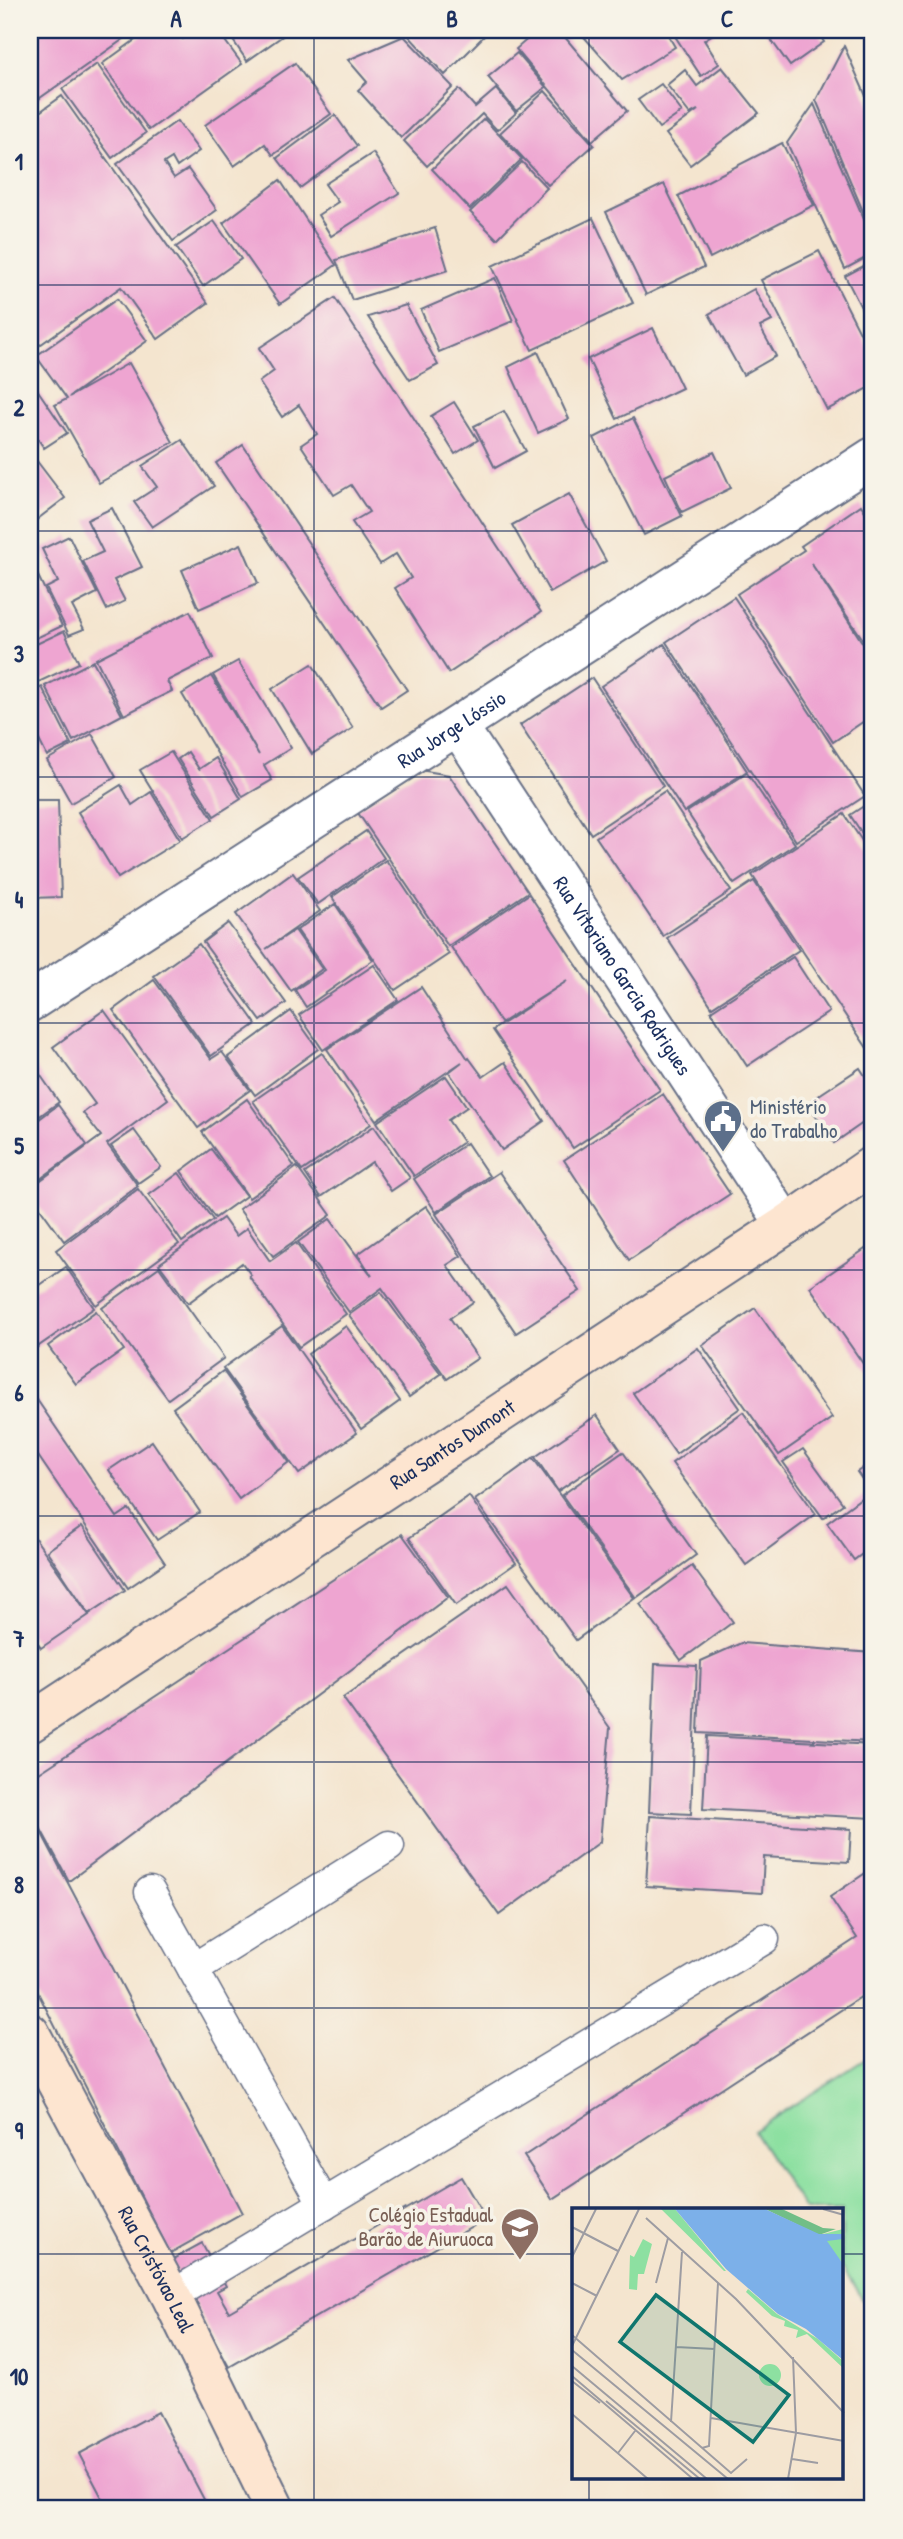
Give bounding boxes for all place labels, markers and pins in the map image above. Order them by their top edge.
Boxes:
place label: Ministério do Trabalho [750,1092,837,1145]
public building icon: Ministério do Trabalho [702,1098,744,1153]
place label: Colégio Estadual Barão de Aiuruoca [358,2200,493,2253]
school or university icon: Colégio Estadual Barão de Aiuruoca [499,2206,541,2261]

